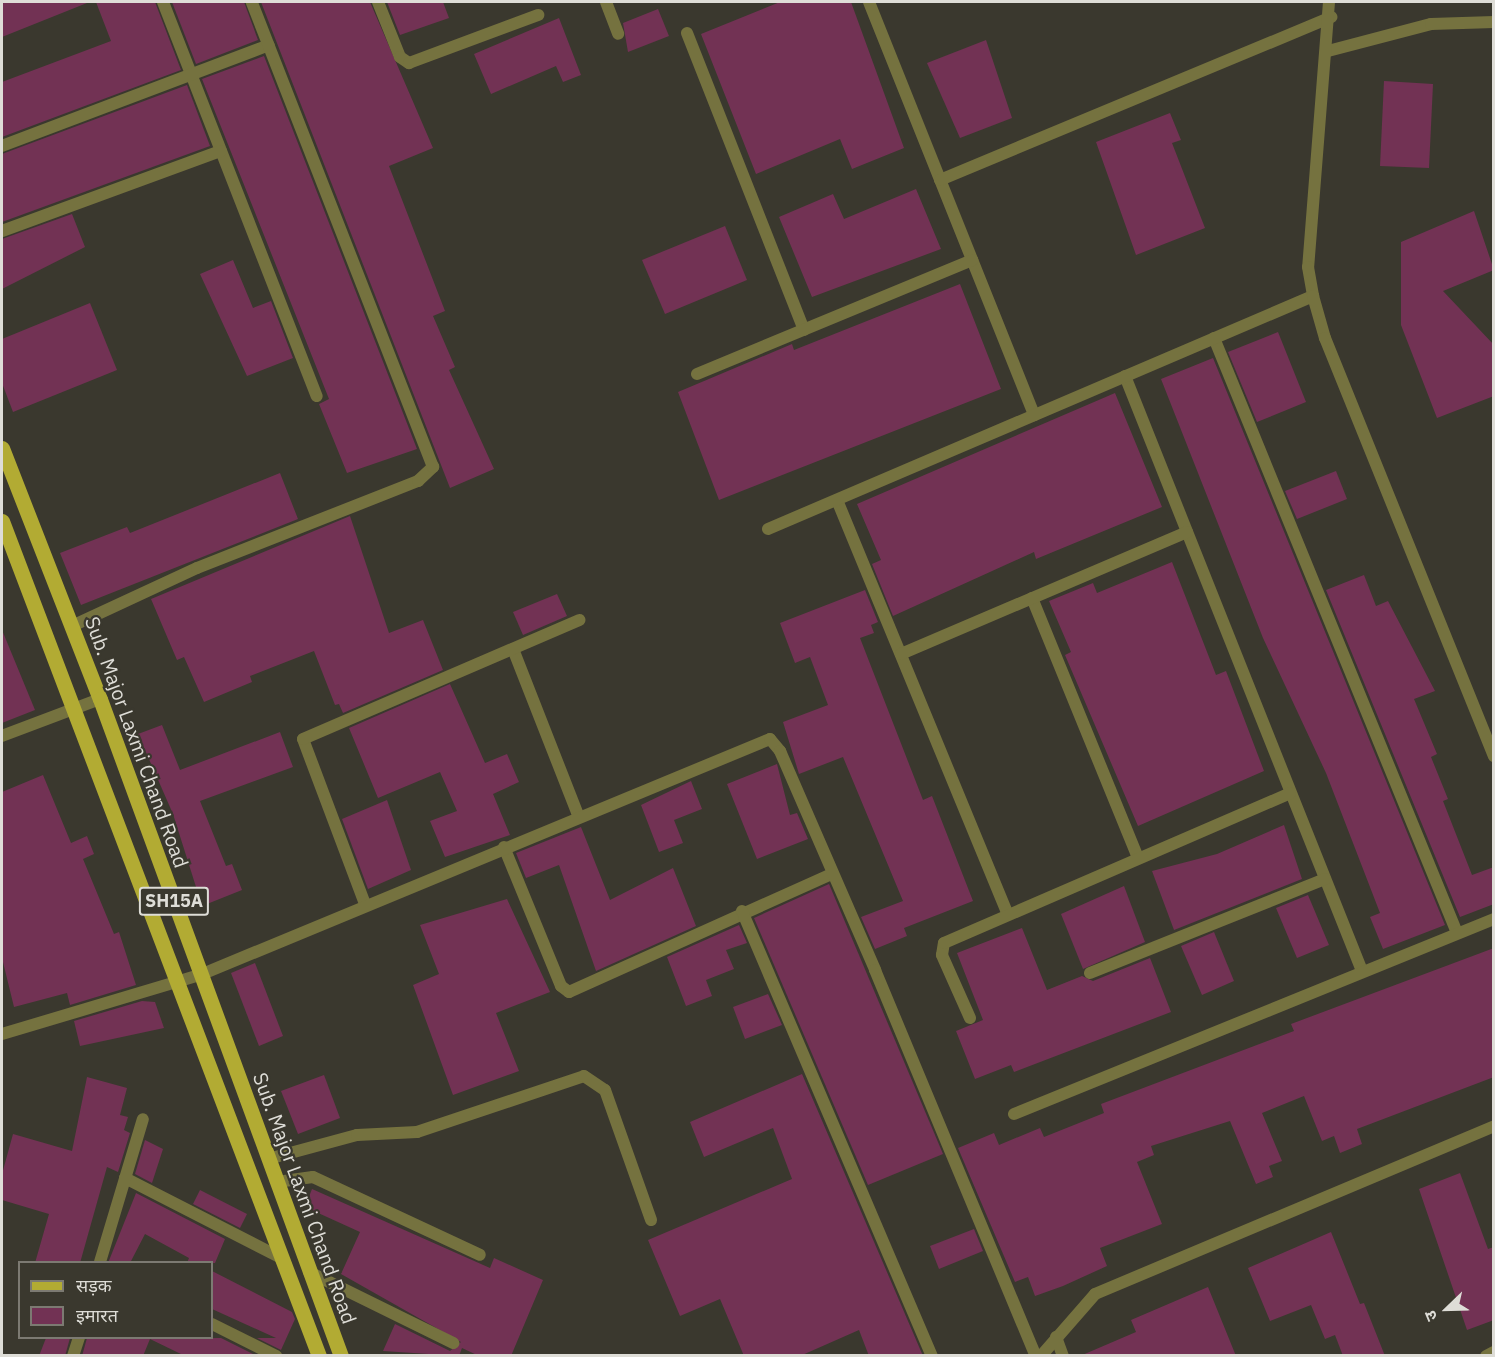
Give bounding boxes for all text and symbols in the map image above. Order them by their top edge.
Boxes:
street label: Sub. Major Laxmi Chand Road [80,613,194,871]
road number: SH15A [138,886,210,916]
street label: Sub. Major Laxmi Chand Road [248,1069,362,1327]
legend [18,1261,213,1339]
text: सड़क [76,1274,112,1297]
north arrow [1417,1279,1477,1339]
text: इमारत [76,1304,118,1327]
text: उ [1419,1308,1441,1324]

